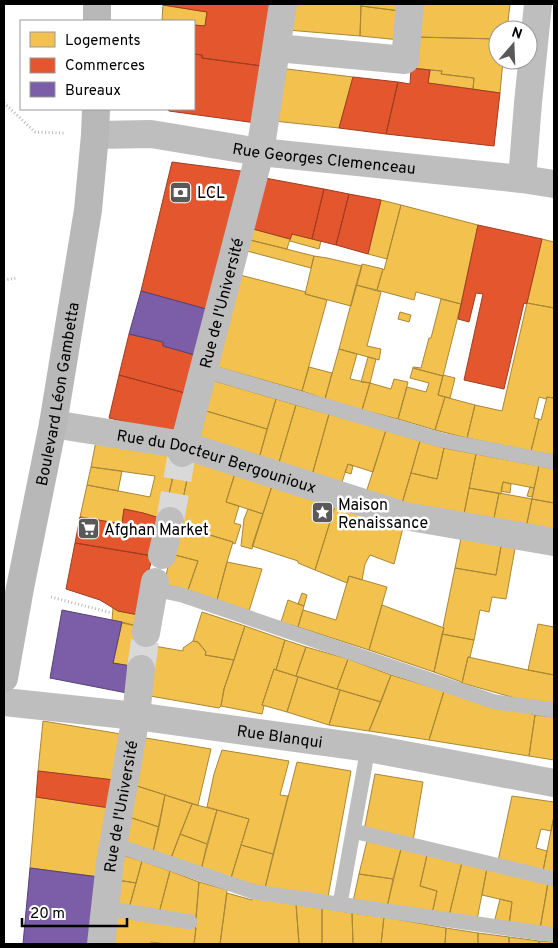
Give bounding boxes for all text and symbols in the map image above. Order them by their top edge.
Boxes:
legend [20,20,195,110]
north arrow [488,20,538,70]
text: N [509,24,524,44]
text: Logements [65,32,141,51]
text: Commerces [65,57,145,76]
text: Bureaux [65,82,121,101]
street label: Rue Georges Clemenceau [231,140,417,180]
bank icon: LCL [169,180,193,204]
place label: LCL [197,184,225,204]
street label: Rue de l'Université [196,236,249,371]
street label: Boulevard Léon Gambetta [33,301,85,488]
street label: Rue du Docteur Bergounioux [115,426,318,499]
place label: Maison Renaissance [338,496,428,534]
place icon: Maison Renaissance [310,501,334,525]
supermarket icon: Afghan Market [76,517,100,541]
place label: Afghan Market [104,521,209,541]
street label: Rue Blanqui [235,722,324,754]
street label: Rue de l'Université [101,739,143,874]
scale bar [22,896,128,928]
text: 20 m [30,905,65,924]

